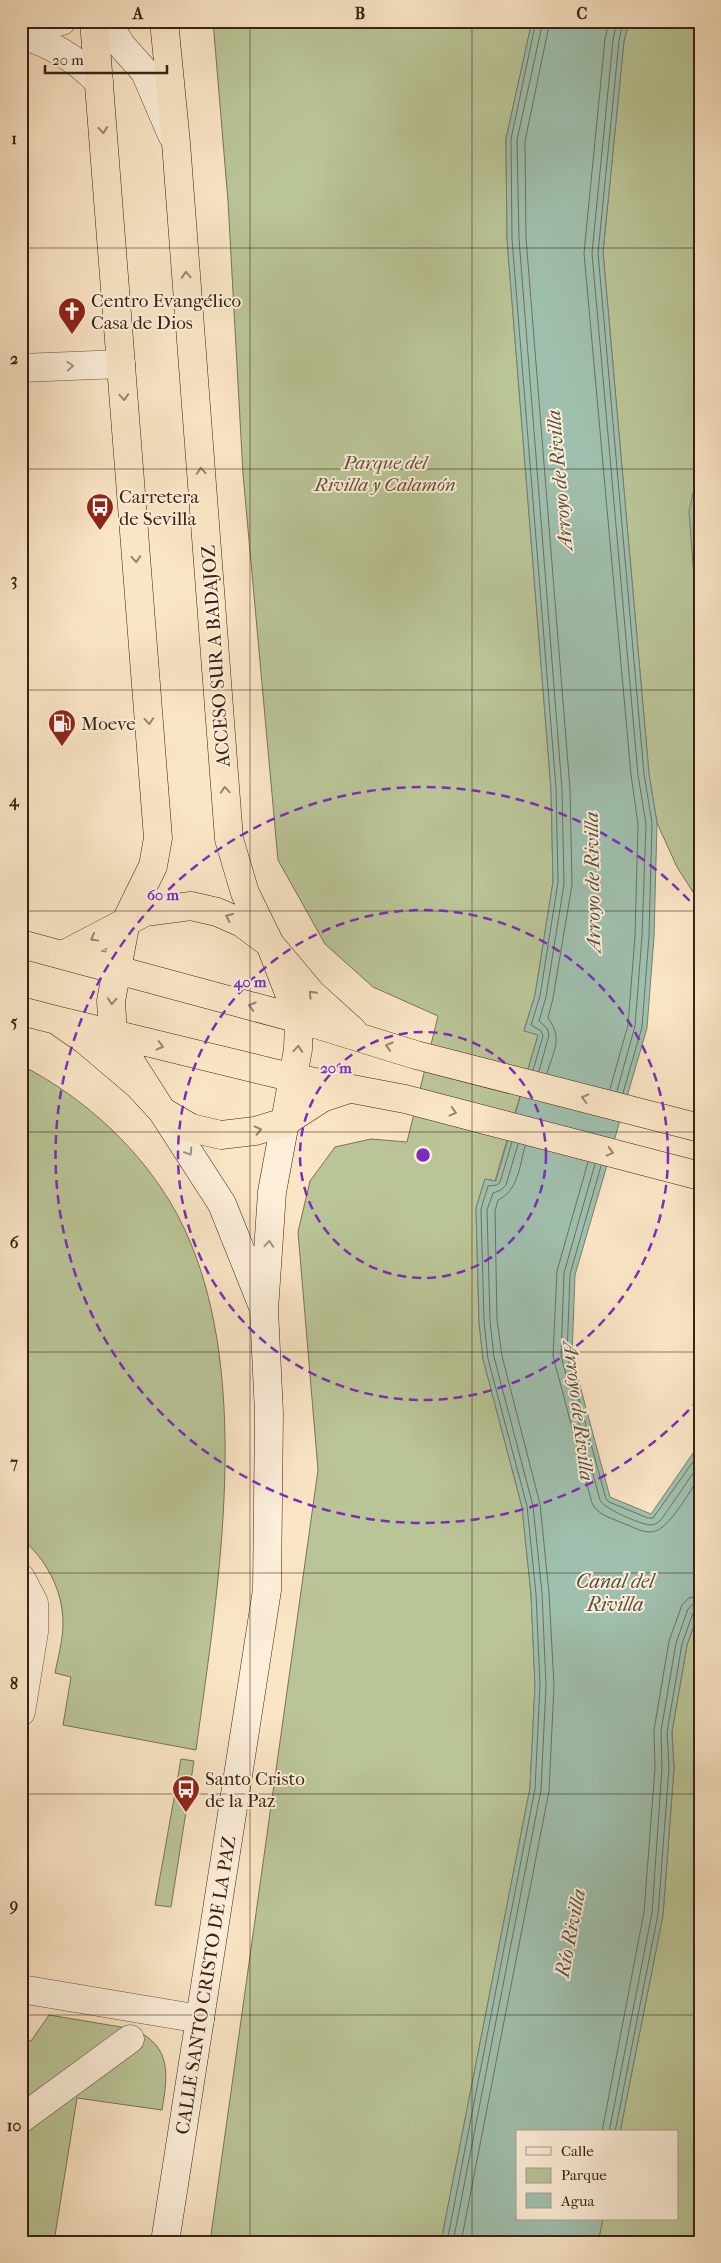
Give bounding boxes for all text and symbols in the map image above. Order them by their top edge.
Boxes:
text: A [132,4,144,23]
text: B [355,4,365,23]
text: C [577,4,588,23]
scale bar [45,42,168,74]
text: 20 m [52,51,84,69]
one-way arrow [97,127,108,135]
text: 1 [11,129,17,148]
one-way arrow [180,270,191,278]
place label: Centro Evangélico Casa de Dios [91,290,242,334]
church icon: Centro Evangélico Casa de Dios [57,296,87,335]
text: 2 [10,349,18,368]
one-way arrow [66,361,74,371]
one-way arrow [118,393,129,401]
water label: Arroyo de Rivilla [542,409,577,554]
park label: Parque del Rivilla y Calamón [312,452,456,496]
one-way arrow [195,467,206,475]
place label: Carretera de Sevilla [119,486,199,530]
bus stop icon: Carretera de Sevilla [85,492,115,531]
street label: ACCESO SUR A BADAJOZ [197,544,235,769]
one-way arrow [131,555,142,563]
text: 3 [11,570,17,590]
fuel station icon: Moeve [47,708,77,747]
place label: Moeve [81,713,136,735]
one-way arrow [143,717,154,725]
one-way arrow [220,786,231,794]
text: 4 [8,791,20,811]
water label: Arroyo de Rivilla [580,812,605,955]
text: 60 m [147,886,180,904]
one-way arrow [225,913,234,924]
one-way arrow [90,931,99,941]
text: 40 m [233,973,267,991]
one-way arrow [309,991,318,1000]
one-way arrow [107,998,117,1006]
one-way arrow [248,1001,256,1011]
text: 5 [11,1012,18,1031]
one-way arrow [156,1040,165,1051]
one-way arrow [385,1042,394,1052]
one-way arrow [292,1044,303,1052]
text: 20 m [320,1059,352,1077]
one-way arrow [580,1093,589,1104]
one-way arrow [448,1106,456,1116]
one-way arrow [254,1125,263,1136]
centre of rings [414,1146,432,1164]
one-way arrow [182,1147,192,1156]
one-way arrow [605,1147,613,1157]
text: 6 [10,1233,19,1252]
one-way arrow [263,1240,274,1248]
water label: Arroyo de Rivilla [558,1337,598,1482]
text: 7 [9,1453,18,1472]
water label: Canal del Rivilla [576,1570,656,1616]
text: 8 [10,1674,18,1693]
place label: Santo Cristo de la Paz [205,1768,305,1812]
bus stop icon: Santo Cristo de la Paz [171,1774,201,1813]
street label: CALLE SANTO CRISTO DE LA PAZ [172,1834,240,2136]
water label: Río Rivilla [550,1887,590,1981]
text: 9 [9,1895,18,1915]
text: 10 [7,2116,21,2135]
legend [516,2130,678,2220]
text: Calle [561,2142,594,2160]
text: Parque [561,2166,607,2184]
text: Agua [560,2192,595,2210]

